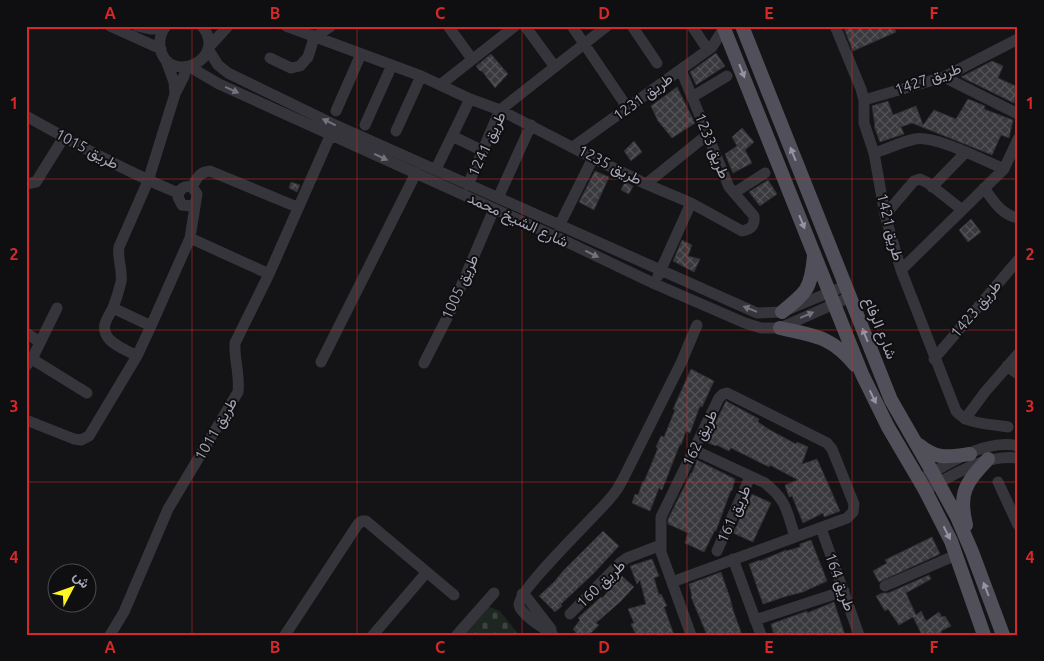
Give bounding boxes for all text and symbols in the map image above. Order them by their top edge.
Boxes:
text: A [104,4,116,22]
text: B [270,4,280,22]
text: C [435,4,445,22]
text: D [598,4,610,22]
text: E [764,4,774,22]
text: F [930,4,939,22]
street label: طريق 1427 [892,59,964,100]
one-way arrow [738,64,746,79]
street label: طريق 1231 [610,69,677,125]
one-way arrow [225,87,239,95]
text: 1 [9,94,19,112]
text: 1 [1025,94,1035,112]
street label: طريق 1241 [464,109,511,180]
street label: طريق 1233 [690,111,733,182]
one-way arrow [322,118,336,126]
street label: طريق 1015 [52,125,122,174]
street label: طريق 1235 [575,141,645,190]
one-way arrow [788,147,796,161]
one-way arrow [374,153,388,161]
street label: شارع الشيخ محمد [464,189,571,253]
street label: طريق 1421 [872,191,907,263]
one-way arrow [799,215,807,229]
text: 2 [9,245,19,263]
text: 2 [1025,245,1035,263]
one-way arrow [585,250,599,258]
street label: طريق 1005 [438,252,483,323]
street label: طريق 1423 [947,277,1006,342]
street label: شارع الرفاع [858,294,901,363]
one-way arrow [743,305,757,313]
one-way arrow [800,311,814,319]
one-way arrow [861,327,869,342]
one-way arrow [869,390,877,404]
street label: طريق 1011 [191,394,242,464]
text: 3 [9,397,19,415]
text: 3 [1025,397,1035,415]
street label: طريق 162 [679,407,722,470]
street label: طريق 161 [713,482,756,546]
one-way arrow [943,526,951,540]
text: 4 [9,548,19,566]
text: 4 [1025,548,1035,566]
street label: طريق 164 [820,550,859,614]
street label: طريق 160 [573,556,630,612]
north arrow [48,564,98,614]
text: ش [69,568,93,592]
one-way arrow [982,581,990,596]
text: A [104,638,116,656]
text: B [270,638,280,656]
text: C [435,638,445,656]
text: D [598,638,610,656]
text: E [764,638,774,656]
text: F [930,638,939,656]

